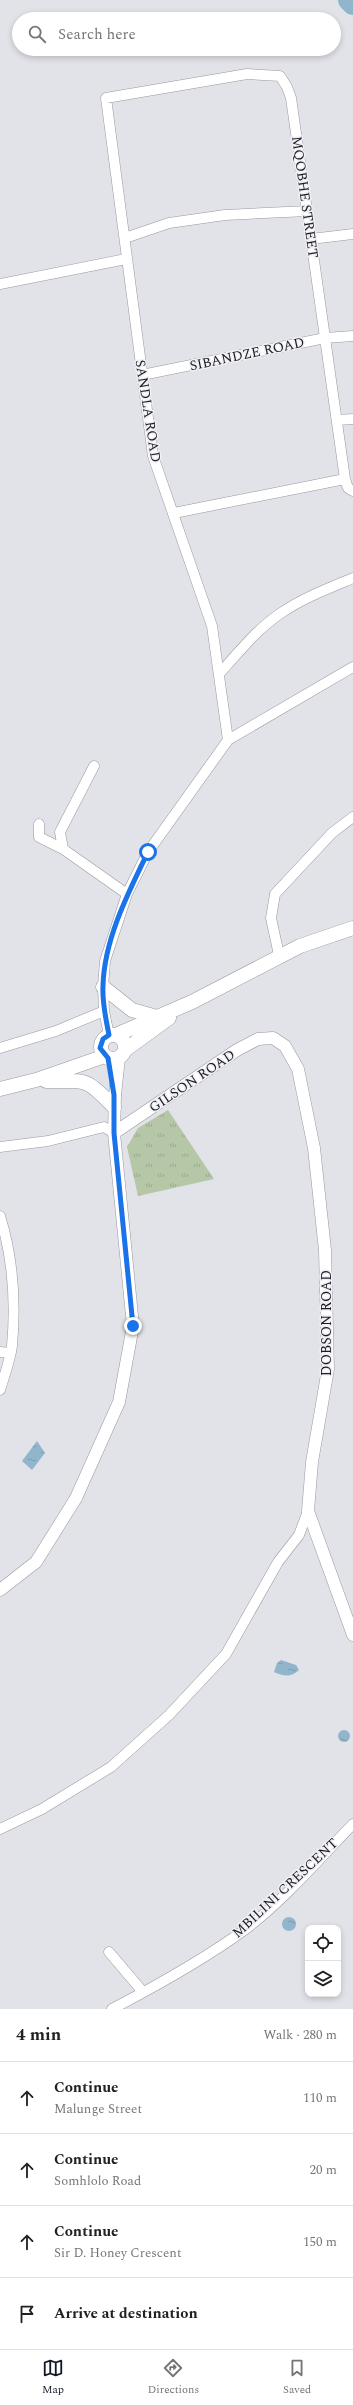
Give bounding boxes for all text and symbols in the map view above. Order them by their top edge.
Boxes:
search box [12,12,341,56]
icon: search [26,23,48,45]
text: Search here [58,23,136,46]
street label: MQOBHE STREET [286,135,324,259]
street label: SIBANDZE ROAD [188,332,306,376]
street label: SANDLA ROAD [130,358,166,464]
route start [139,843,157,861]
street label: GILSON ROAD [145,1044,239,1118]
street label: DOBSON ROAD [316,1270,337,1376]
route end [124,1317,142,1335]
street label: MBILINI CRESCENT [227,1833,343,1943]
map controls [305,1925,341,1997]
button: locate [305,1925,341,1961]
button: layers [305,1961,341,1997]
text: 4 min [16,2022,61,2048]
text: Walk · 280 m [263,2025,337,2045]
text: Continue [54,2076,119,2099]
icon: ahead [16,2087,38,2109]
text: 110 m [303,2088,337,2108]
text: Malunge Street [54,2099,142,2119]
text: Continue [54,2148,119,2171]
icon: ahead [16,2159,38,2181]
text: 20 m [310,2160,337,2180]
text: Somhlolo Road [54,2171,141,2191]
text: Continue [54,2220,119,2243]
icon: ahead [16,2231,38,2253]
text: 150 m [303,2232,337,2252]
text: Sir D. Honey Crescent [54,2243,182,2263]
text: Arrive at destination [54,2302,198,2325]
icon: arrive [16,2303,38,2325]
tab: Map [42,2357,64,2398]
tab: Directions [148,2357,199,2398]
tab: Saved [283,2357,311,2398]

